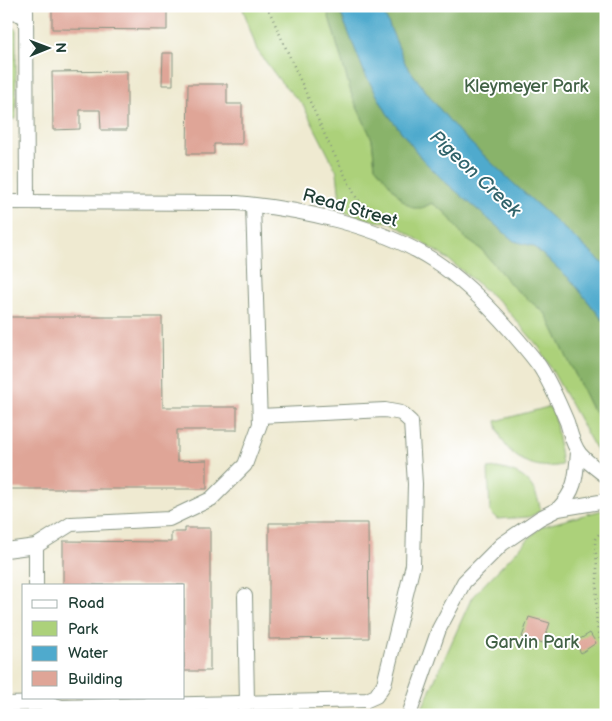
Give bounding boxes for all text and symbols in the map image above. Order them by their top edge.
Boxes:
north arrow [22,22,72,72]
text: N [52,42,69,53]
park label: Kleymeyer Park [464,76,589,97]
water label: Pigeon Creek [425,126,526,223]
street label: Read Street [300,184,400,232]
legend [22,584,185,698]
text: Road [68,594,104,613]
text: Park [68,620,99,639]
park label: Garvin Park [485,632,579,653]
text: Water [68,644,108,663]
text: Building [68,670,123,689]

